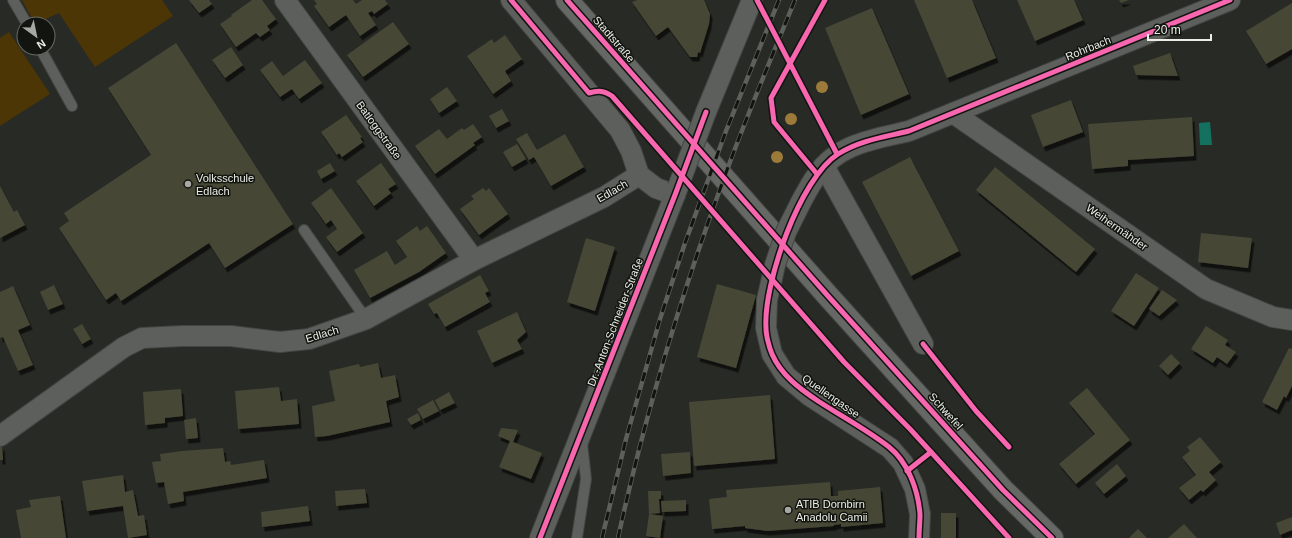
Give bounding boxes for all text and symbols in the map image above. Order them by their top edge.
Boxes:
street label: Stadtstraße [591,14,637,64]
north arrow [16,16,56,56]
scale bar [1148,16,1211,42]
text: 20 m [1154,23,1181,37]
street label: Rohrbach [1064,34,1112,62]
text: N [35,37,48,52]
street label: Batloggstraße [354,99,404,161]
place label: Volksschule Edlach [196,172,254,197]
street label: Edlach [594,177,630,205]
marker: Volksschule Edlach [183,179,193,189]
street label: Weihermähder [1084,201,1150,253]
street label: Dr.-Anton-Schneider-Straße [585,256,645,388]
street label: Edlach [304,323,340,345]
street label: Quellengasse [800,372,862,420]
street label: Schwefel [927,390,965,432]
place label: ATIB Dornbirn Anadolu Camii [796,498,868,523]
marker: ATIB Dornbirn Anadolu Camii [783,505,793,515]

